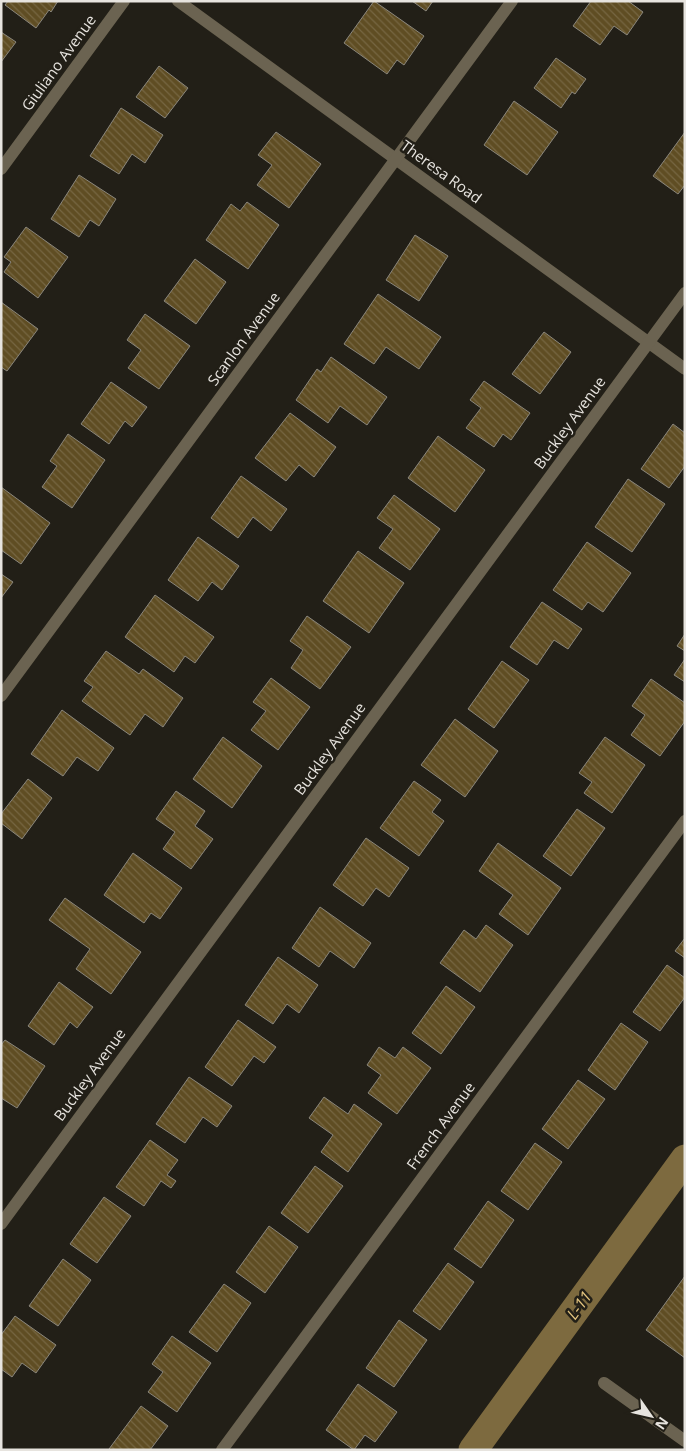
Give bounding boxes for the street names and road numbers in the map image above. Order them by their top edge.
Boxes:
street label: Giuliano Avenue [17,10,100,114]
street label: Theresa Road [397,135,486,207]
street label: Scanlon Avenue [202,288,284,389]
street label: Buckley Avenue [529,372,610,473]
street label: Buckley Avenue [289,698,370,799]
street label: Buckley Avenue [49,1024,130,1125]
street label: French Avenue [402,1077,479,1173]

